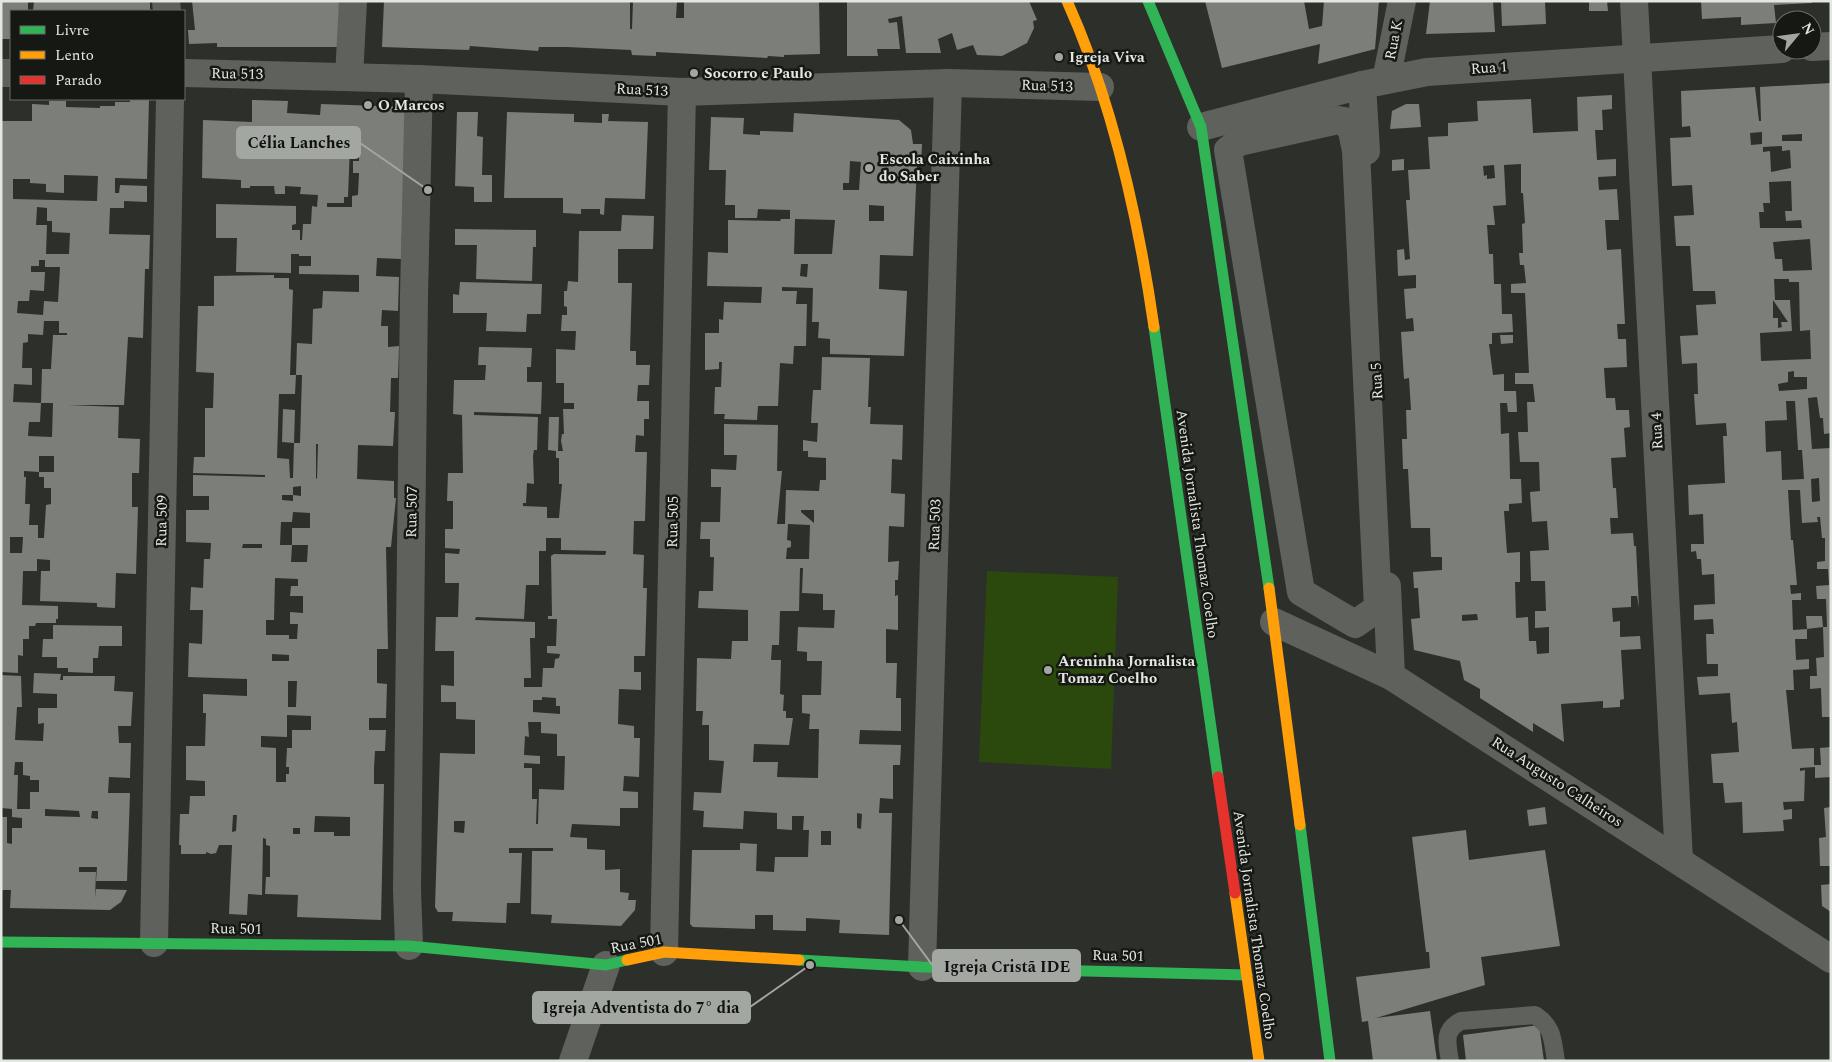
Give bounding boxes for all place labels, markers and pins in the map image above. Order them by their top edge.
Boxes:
place label: Igreja Viva [1069,46,1145,69]
marker: Igreja Viva [1053,51,1065,63]
place label: Socorro e Paulo [704,62,812,85]
marker: Socorro e Paulo [688,67,700,79]
place label: O Marcos [378,94,445,117]
marker: O Marcos [362,99,374,111]
callout: Célia Lanches [237,127,360,158]
place label: Escola Caixinha do Saber [879,148,991,188]
marker: Escola Caixinha do Saber [863,162,875,174]
place label: Areninha Jornalista Tomaz Coelho [1058,650,1196,690]
marker: Areninha Jornalista Tomaz Coelho [1042,664,1054,676]
callout: Igreja Cristã IDE [933,950,1080,981]
callout: Igreja Adventista do 7° dia [533,992,750,1023]

